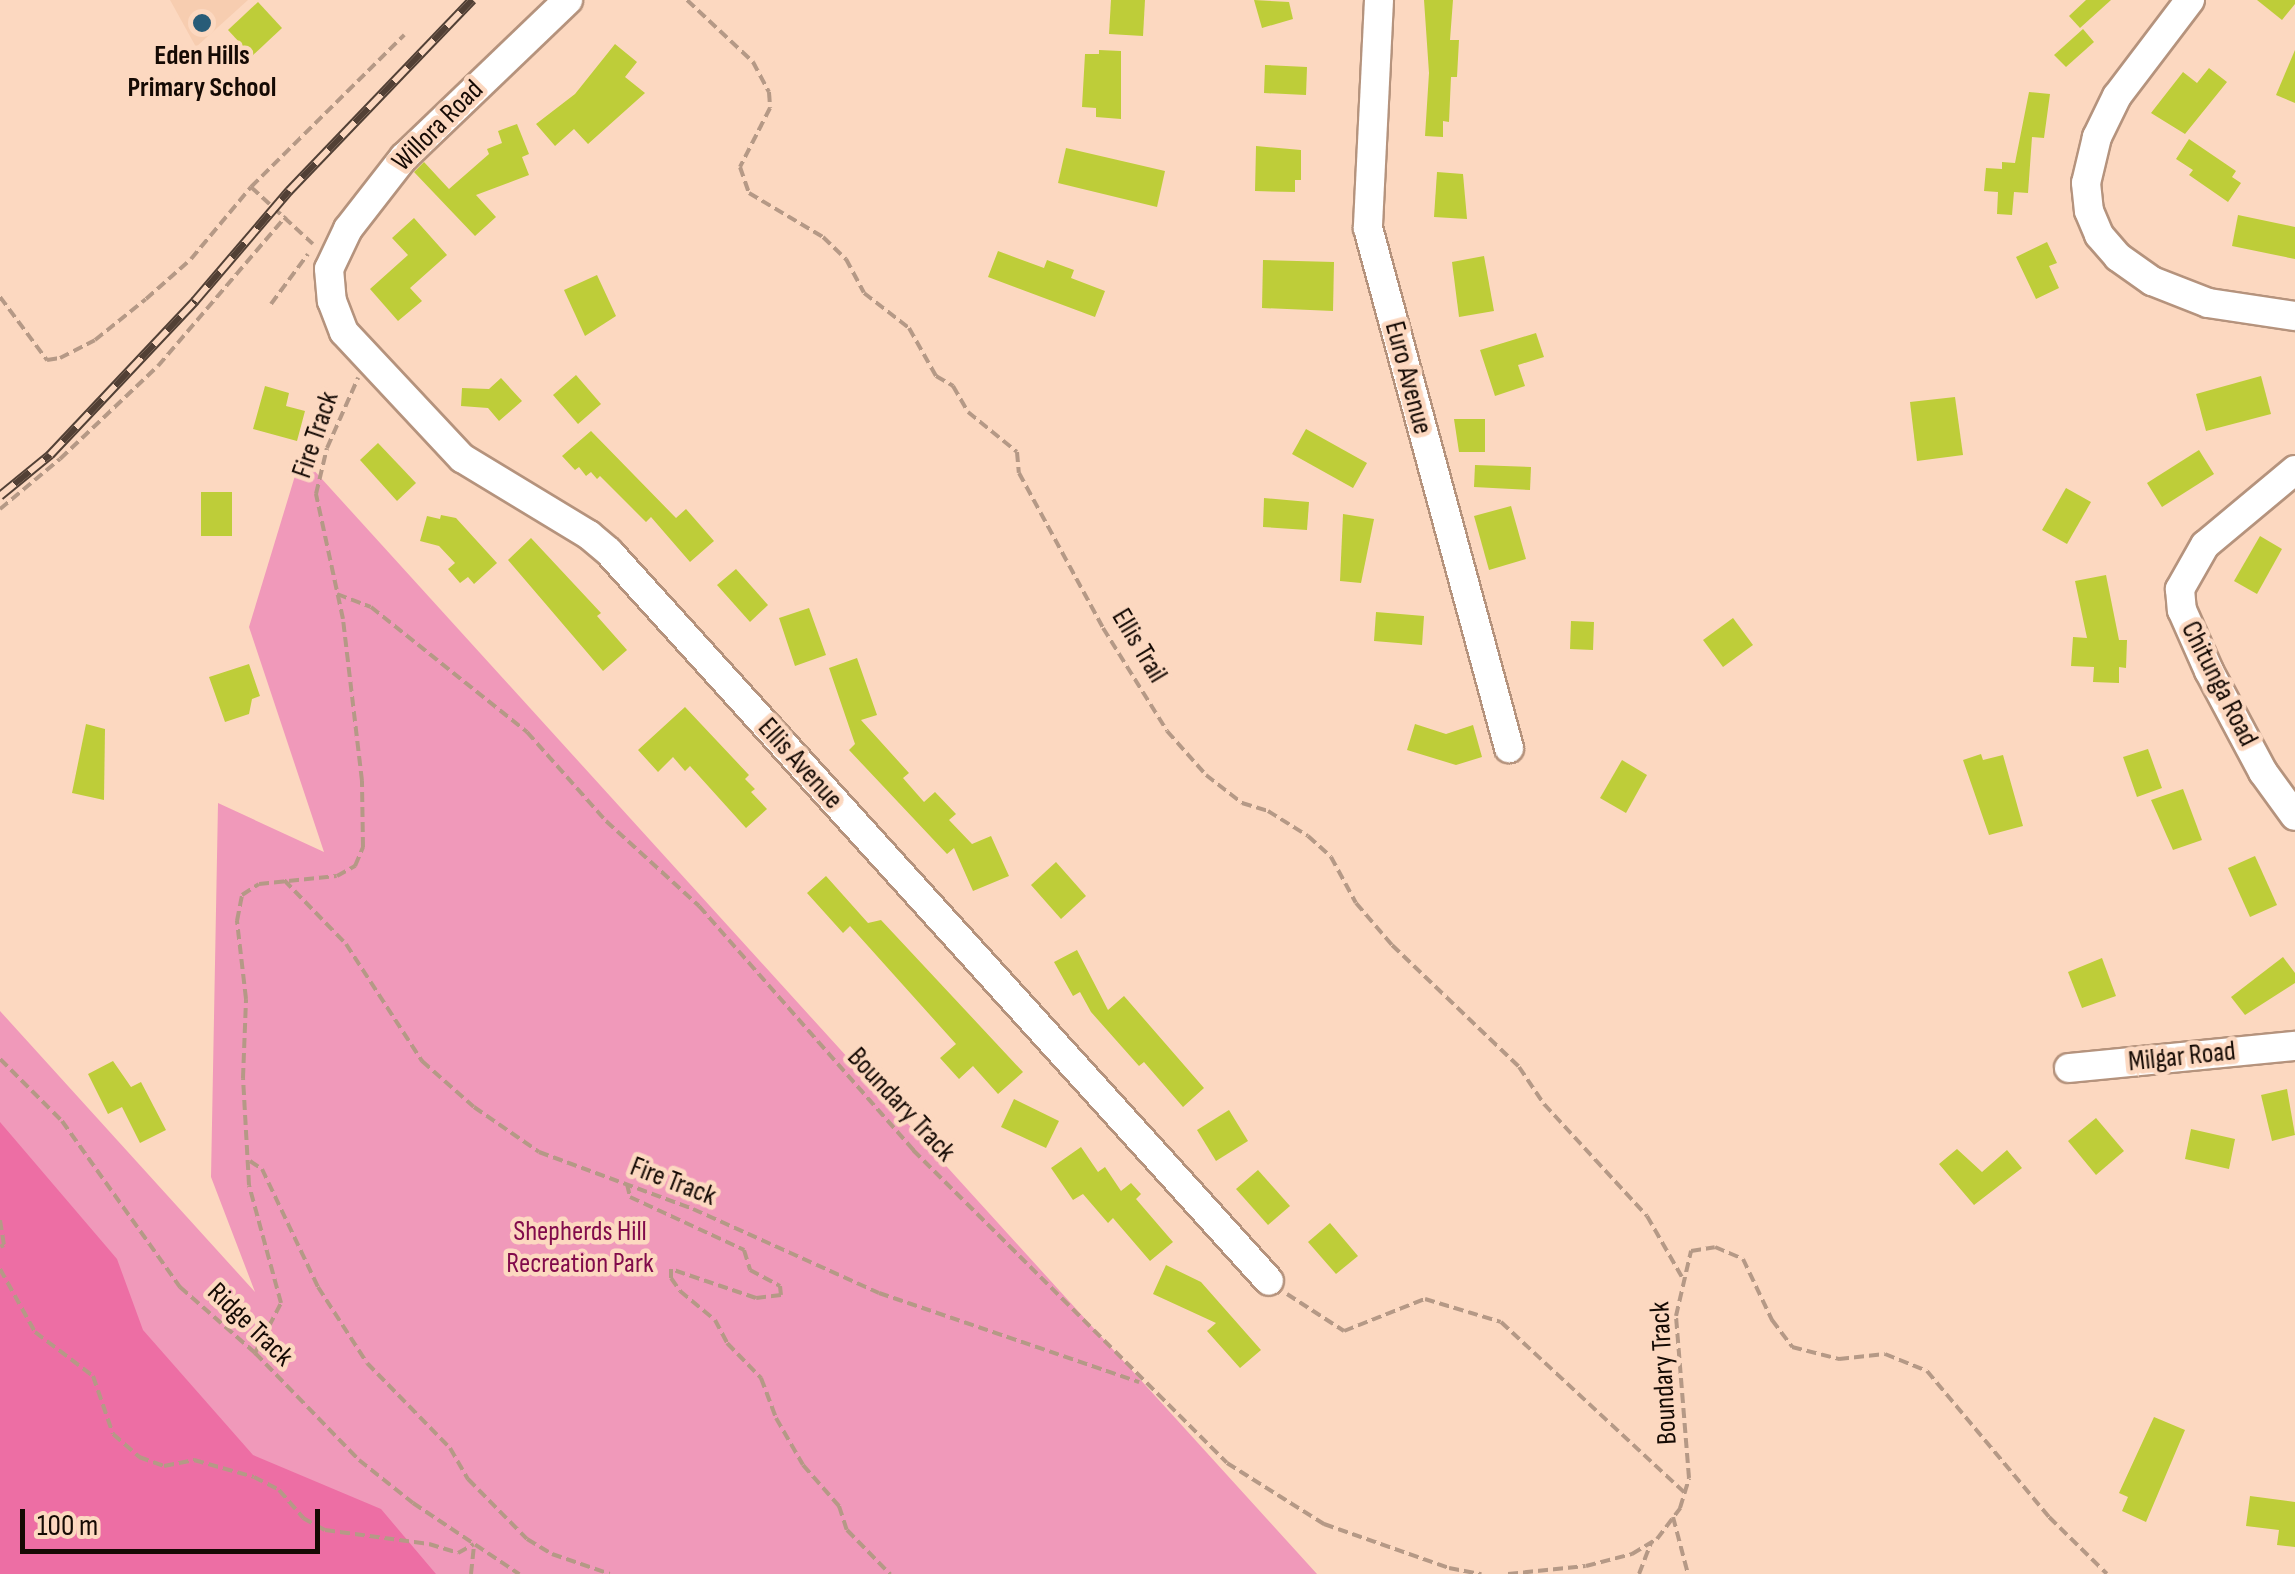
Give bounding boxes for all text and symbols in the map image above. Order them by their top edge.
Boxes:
marker: Eden Hills Primary School [191,12,213,34]
place label: Eden Hills Primary School [128,39,276,105]
street label: Willora Road [385,73,491,179]
street label: Euro Avenue [1377,318,1439,438]
street label: Fire Track [286,387,346,483]
street label: Ellis Trail [1104,603,1174,689]
street label: Chitunga Road [2173,616,2265,752]
street label: Ellis Avenue [750,712,850,816]
street label: Milgar Road [2127,1035,2237,1079]
street label: Boundary Track [840,1041,962,1169]
street label: Fire Track [625,1150,721,1214]
park label: Shepherds Hill Recreation Park [506,1215,654,1281]
street label: Ridge Track [200,1276,300,1374]
street label: Boundary Track [1643,1301,1685,1445]
scale bar [25,1489,325,1551]
text: 100 m [37,1508,98,1544]

